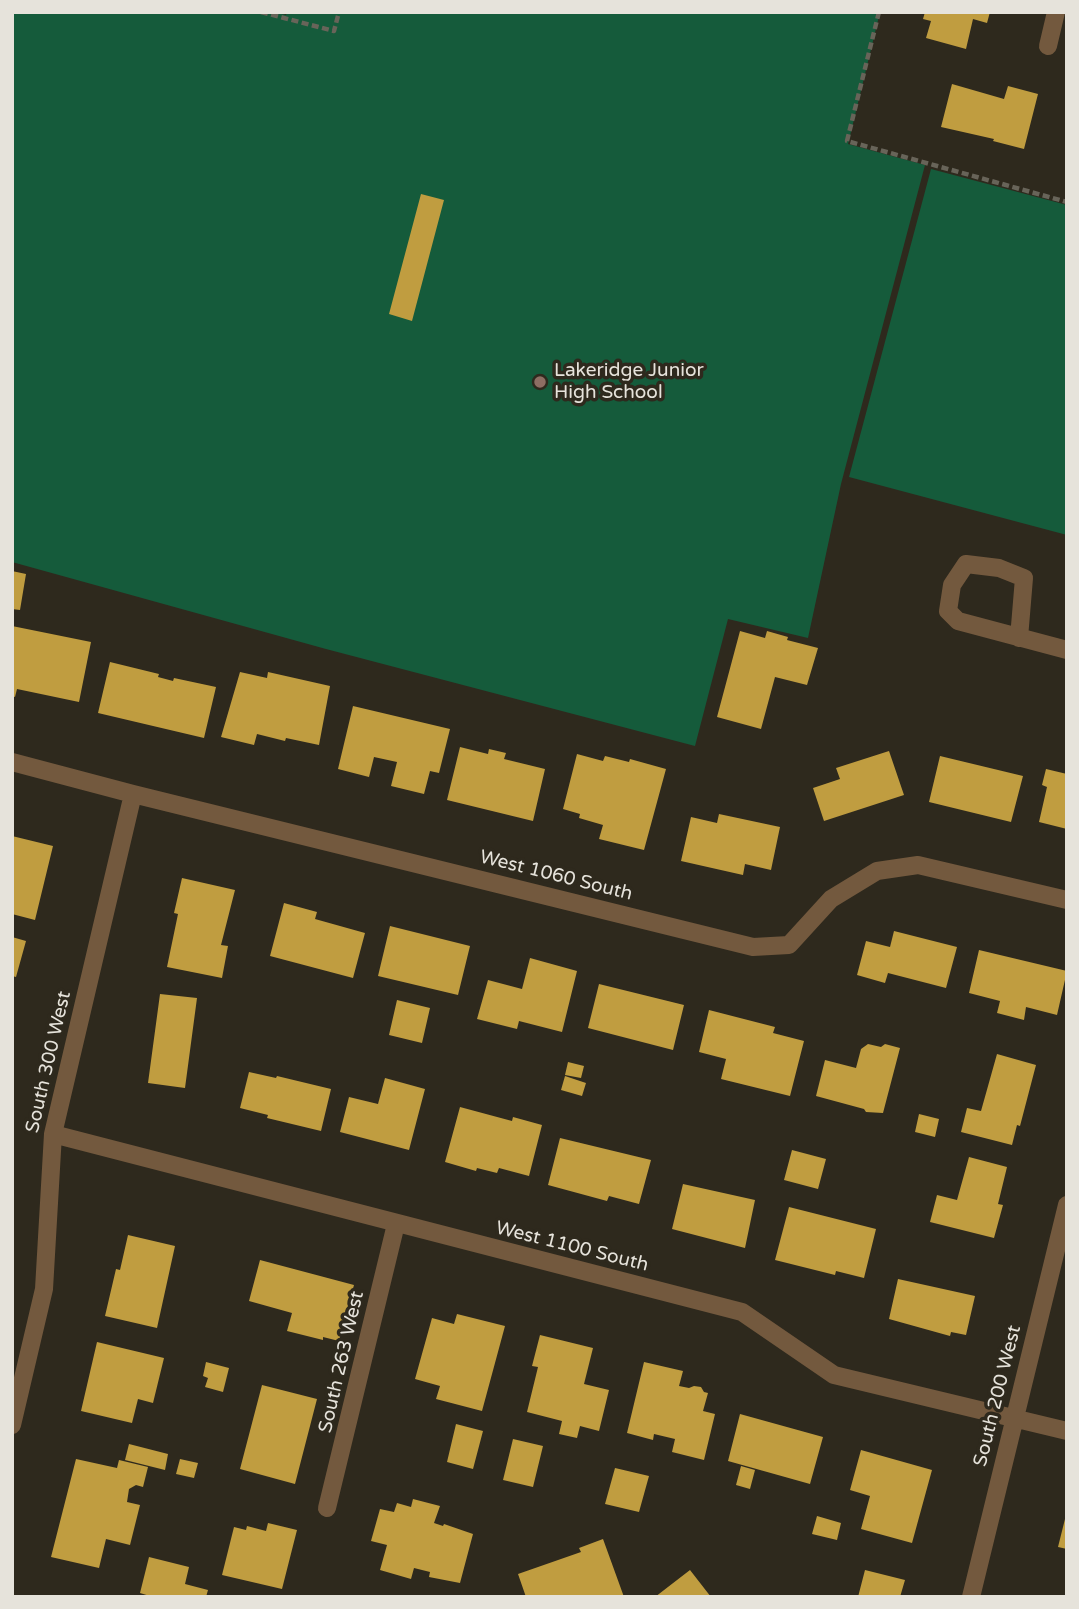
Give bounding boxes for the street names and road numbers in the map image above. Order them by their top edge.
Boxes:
street label: West 1060 South [477,846,635,906]
street label: South 300 West [22,989,76,1135]
street label: West 1100 South [493,1217,651,1277]
street label: South 263 West [315,1289,369,1435]
street label: South 200 West [969,1323,1027,1469]

